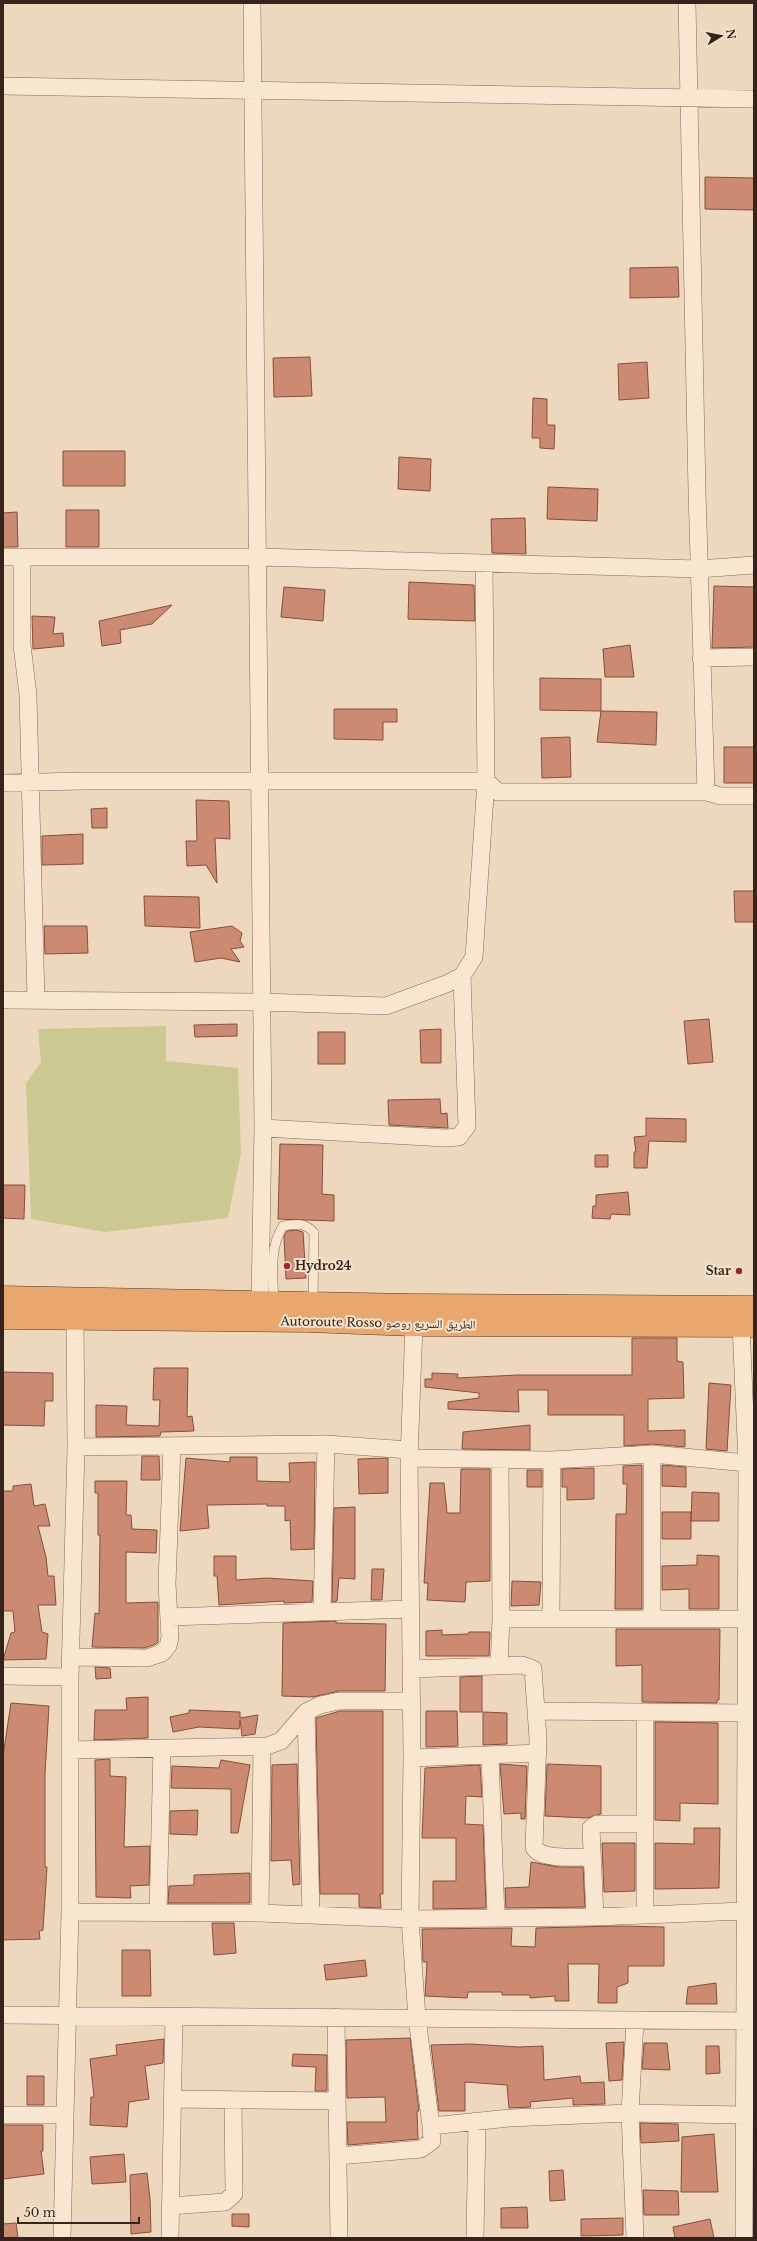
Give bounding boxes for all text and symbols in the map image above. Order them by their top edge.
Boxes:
north arrow [701,16,741,56]
text: N [723,28,739,41]
place label: Hydro24 [295,1258,351,1273]
marker: Hydro24 [282,1261,292,1271]
place label: Star [706,1263,731,1278]
marker: Star [734,1266,744,1276]
street label: Autoroute Rosso الطريق السريع روصو [279,1313,476,1332]
scale bar [18,2199,139,2225]
text: 50 m [24,2205,56,2220]

